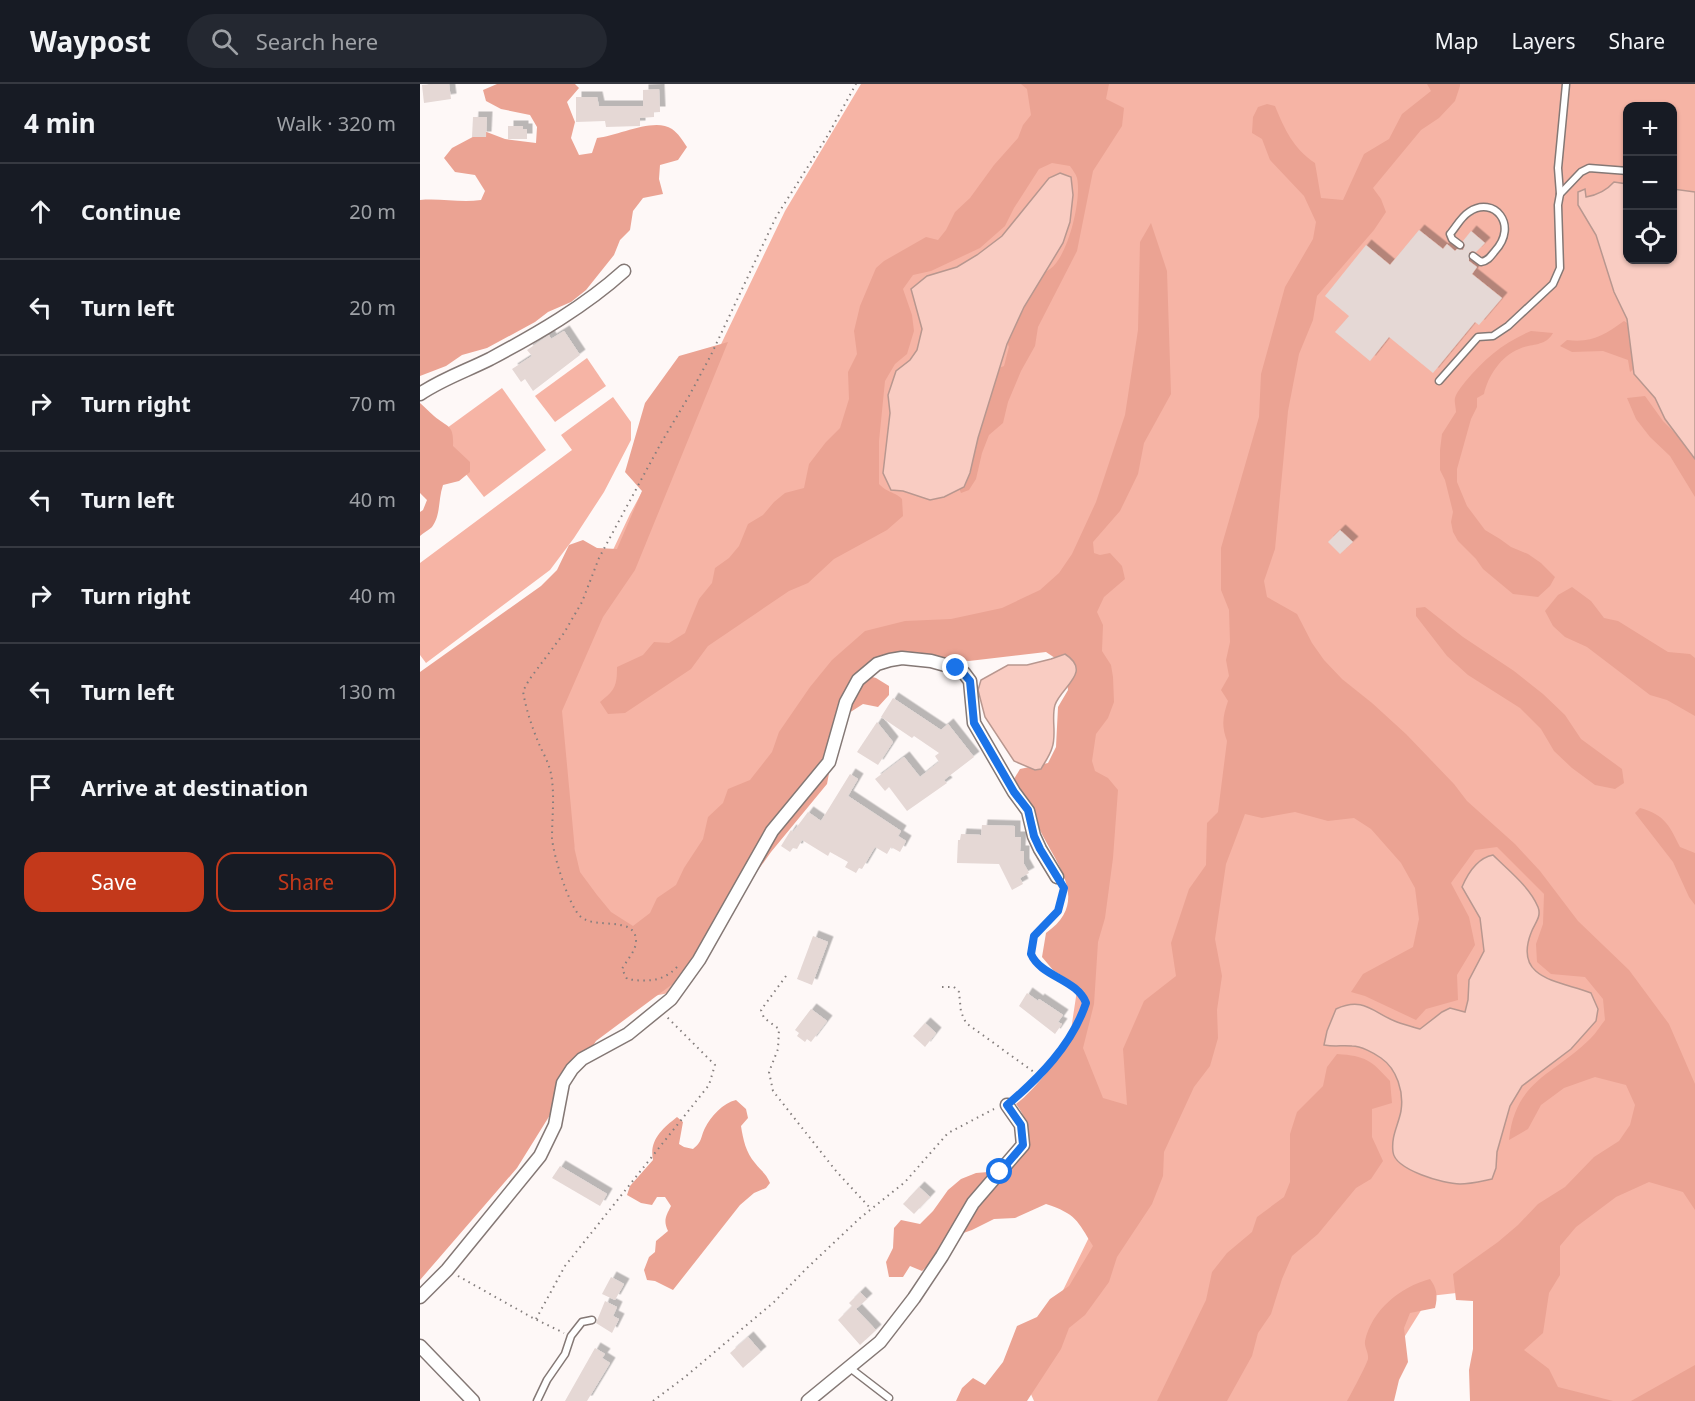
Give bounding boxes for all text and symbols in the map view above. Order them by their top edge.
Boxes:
search box [187,14,607,68]
text: Waypost [30,22,151,60]
icon: search [208,25,241,58]
text: Search here [256,26,378,56]
text: Map [1435,27,1479,55]
text: Layers [1512,27,1576,55]
text: Share [1609,27,1665,55]
map controls [1623,102,1677,264]
button: + [1623,102,1677,156]
text: 4 min [24,105,96,141]
text: Walk · 320 m [277,110,396,137]
button: − [1623,156,1677,210]
icon: ahead [24,195,57,228]
text: Continue [81,196,181,226]
text: 20 m [349,198,396,225]
button: locate [1623,210,1677,264]
icon: left [24,291,57,324]
text: Turn left [81,292,175,322]
text: 20 m [349,294,396,321]
icon: right [24,387,57,420]
text: Turn right [81,388,191,418]
text: 70 m [349,390,396,417]
icon: left [24,483,57,516]
text: Turn left [81,484,175,514]
text: 40 m [349,486,396,513]
icon: right [24,579,57,612]
text: Turn right [81,580,191,610]
text: 40 m [349,582,396,609]
route end [942,654,968,680]
icon: left [24,675,57,708]
text: Turn left [81,676,175,706]
text: 130 m [338,678,396,705]
icon: arrive [24,771,57,804]
text: Arrive at destination [81,772,308,802]
button: Save [24,852,204,912]
button: Share [216,852,396,912]
route start [986,1158,1012,1184]

